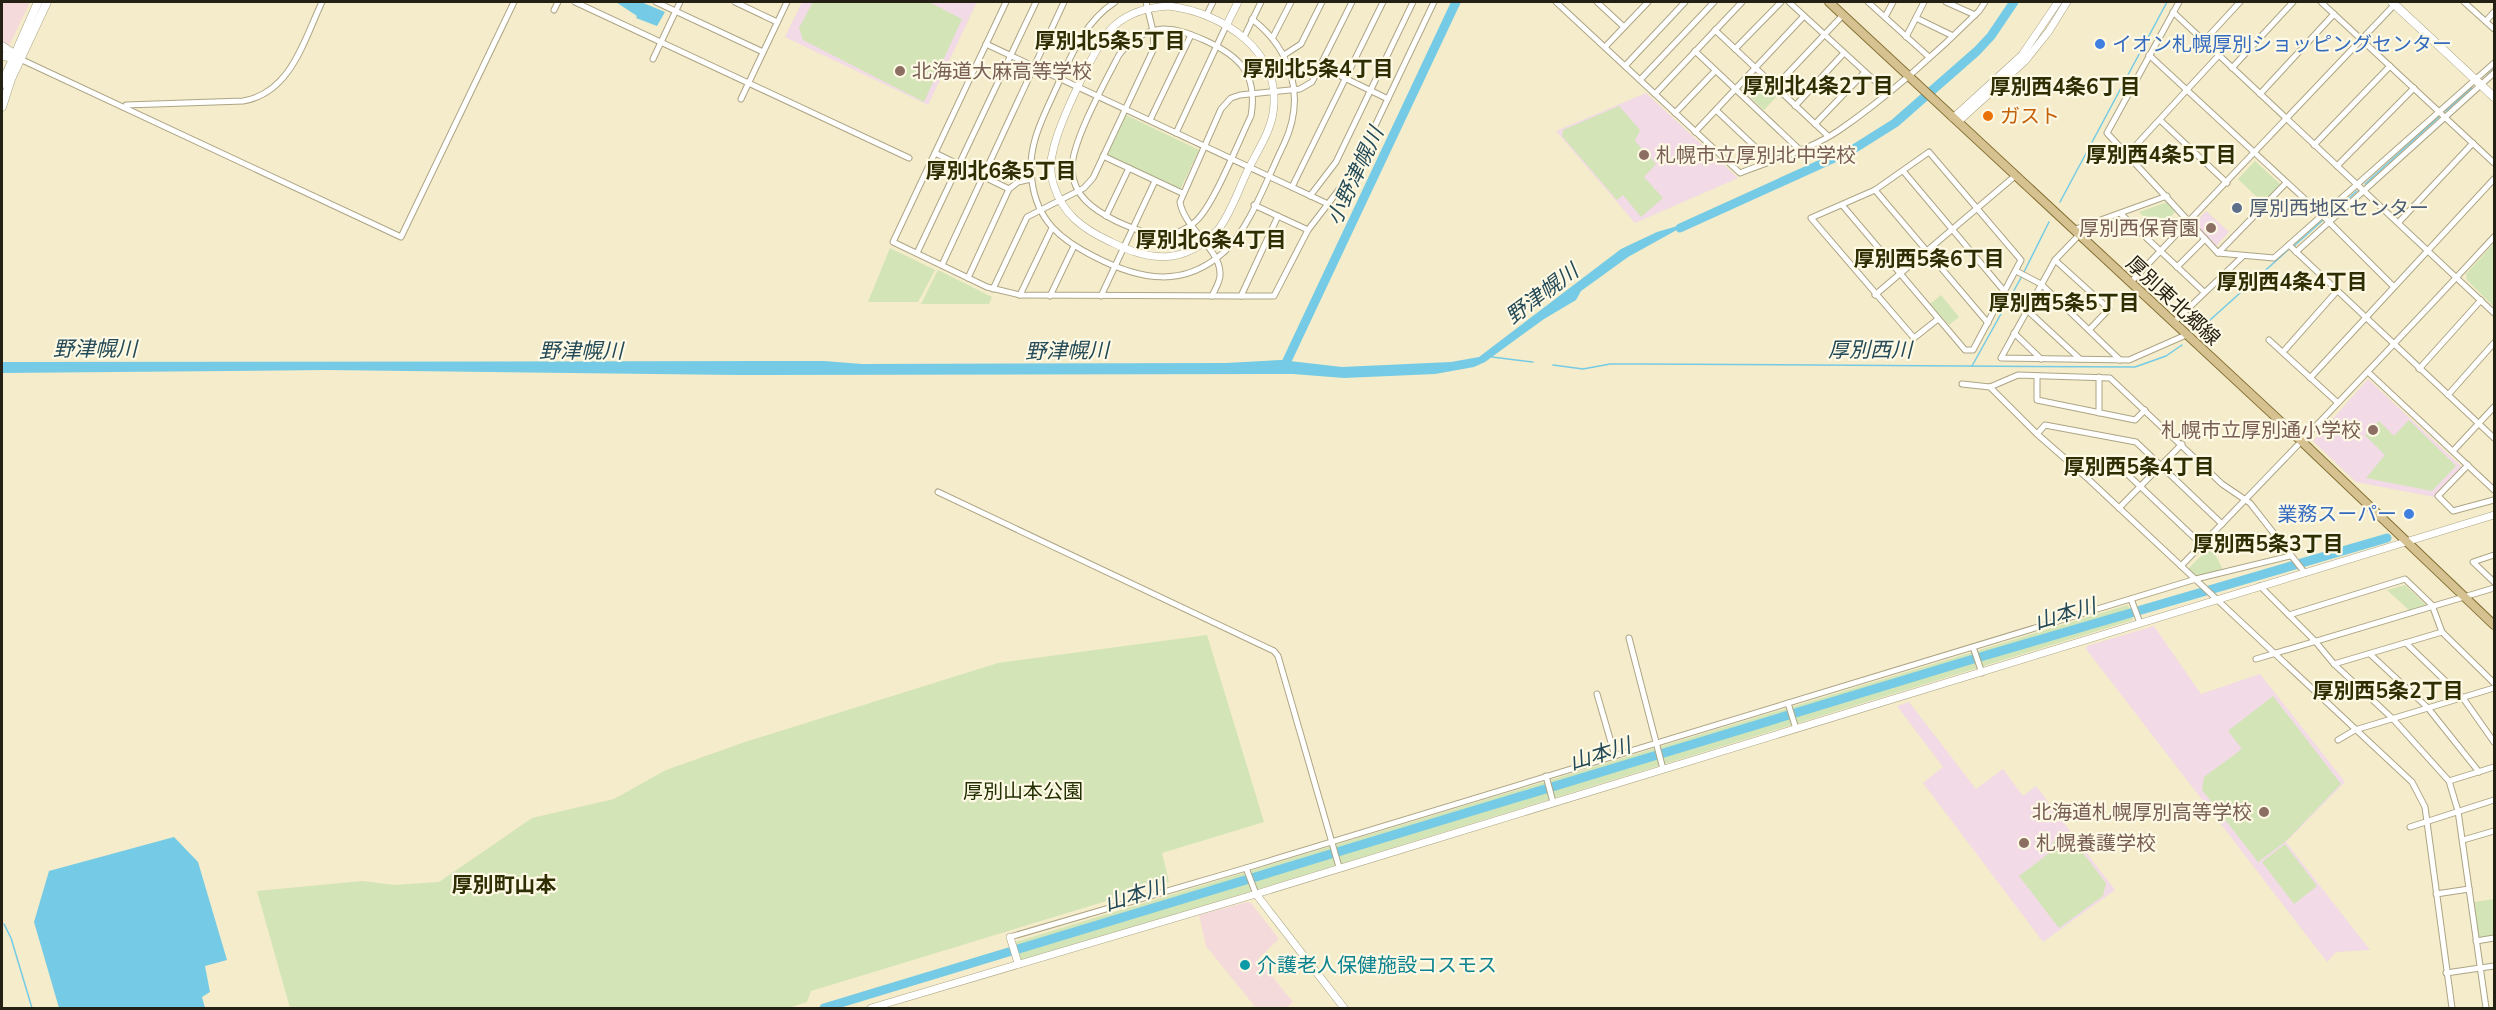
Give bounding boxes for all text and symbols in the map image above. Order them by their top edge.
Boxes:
district label: 厚別北5条5丁目 [1034,27,1186,55]
place label: イオン札幌厚別ショッピングセンター [2112,31,2452,58]
marker: イオン札幌厚別ショッピングセンター [2093,37,2107,51]
district label: 厚別北5条4丁目 [1242,55,1394,83]
place label: 北海道大麻高等学校 [912,58,1092,85]
marker: 北海道大麻高等学校 [893,64,907,78]
district label: 厚別北4条2丁目 [1742,72,1894,100]
district label: 厚別西4条6丁目 [1989,73,2141,101]
place label: ガスト [2000,103,2060,130]
marker: ガスト [1981,109,1995,123]
water label: 小野津幌川 [1320,121,1391,229]
district label: 厚別西4条5丁目 [2085,141,2237,169]
place label: 札幌市立厚別北中学校 [1656,142,1856,169]
marker: 札幌市立厚別北中学校 [1637,148,1651,162]
district label: 厚別北6条5丁目 [925,157,1077,185]
place label: 厚別西地区センター [2249,195,2429,222]
marker: 厚別西地区センター [2230,201,2244,215]
place label: 厚別西保育園 [2079,215,2199,242]
marker: 厚別西保育園 [2204,221,2218,235]
district label: 厚別北6条4丁目 [1135,226,1287,254]
district label: 厚別西5条6丁目 [1853,245,2005,273]
street label: 厚別東北郷線 [2120,250,2226,352]
water label: 野津幌川 [1500,256,1586,330]
district label: 厚別西4条4丁目 [2216,268,2368,296]
district label: 厚別西5条5丁目 [1988,289,2140,317]
water label: 野津幌川 [53,335,139,363]
water label: 野津幌川 [1025,336,1111,366]
water label: 厚別西川 [1828,336,1914,364]
water label: 野津幌川 [539,337,625,365]
place label: 札幌市立厚別通小学校 [2161,417,2361,444]
marker: 札幌市立厚別通小学校 [2366,423,2380,437]
district label: 厚別西5条4丁目 [2063,453,2215,481]
place label: 業務スーパー [2277,501,2397,528]
marker: 業務スーパー [2402,507,2416,521]
district label: 厚別西5条3丁目 [2192,530,2344,558]
water label: 山本川 [2031,591,2101,636]
district label: 厚別西5条2丁目 [2312,677,2464,705]
water label: 山本川 [1566,731,1636,777]
park label: 厚別山本公園 [963,778,1083,805]
place label: 北海道札幌厚別高等学校 [2032,799,2252,826]
marker: 北海道札幌厚別高等学校 [2257,805,2271,819]
place label: 札幌養護学校 [2036,830,2156,857]
marker: 札幌養護学校 [2017,836,2031,850]
district label: 厚別町山本 [452,871,557,899]
water label: 山本川 [1101,872,1171,918]
place label: 介護老人保健施設コスモス [1257,952,1497,979]
marker: 介護老人保健施設コスモス [1238,958,1252,972]

